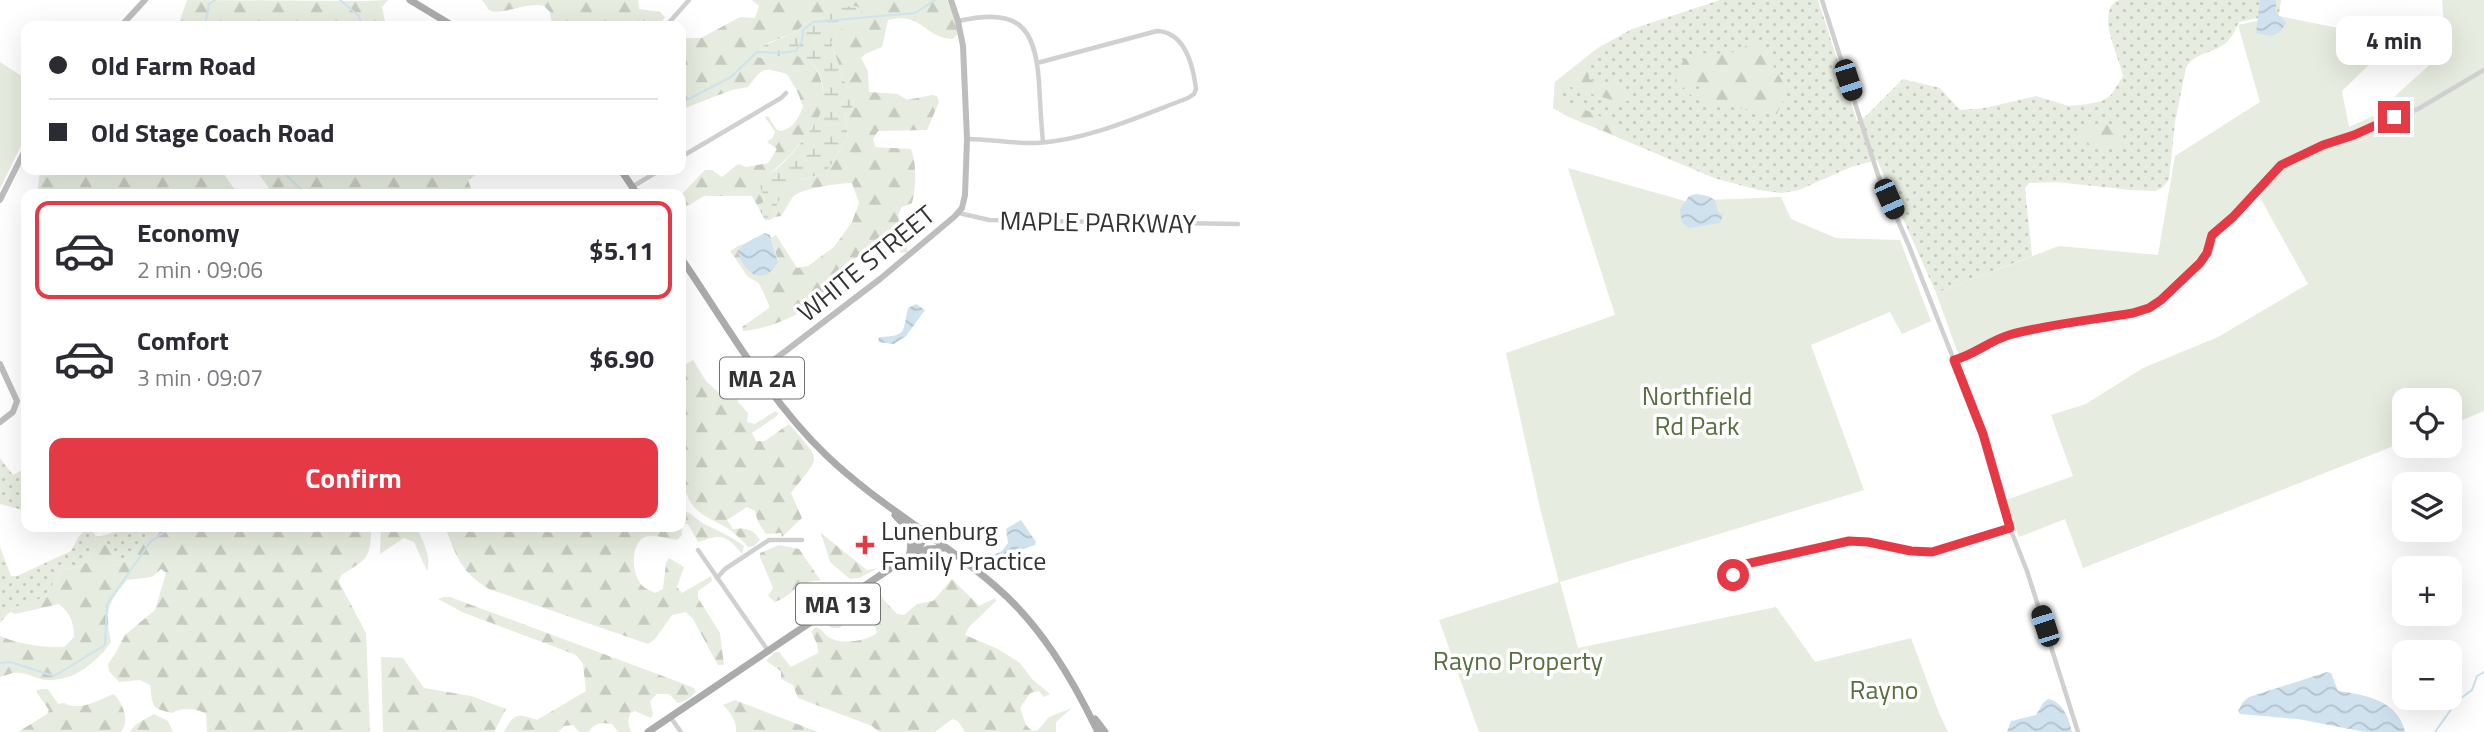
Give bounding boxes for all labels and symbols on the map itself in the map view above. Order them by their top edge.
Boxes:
callout: 4 min [2336,16,2452,64]
car [1832,57,1865,103]
route end [2378,101,2410,133]
car [1871,176,1908,222]
street label: WHITE STREET [789,195,943,331]
street label: MAPLE PARKWAY [999,201,1197,243]
road number: MA 2A [720,358,804,398]
park label: Northfield Rd Park [1642,376,1752,445]
place label: Lunenburg Family Practice [881,511,1046,580]
marker: Lunenburg Family Practice [855,535,875,555]
route start [1717,559,1749,591]
road number: MA 13 [796,584,880,624]
car [2029,603,2062,649]
park label: Rayno Property [1433,641,1603,680]
park label: Rayno [1849,670,1919,709]

